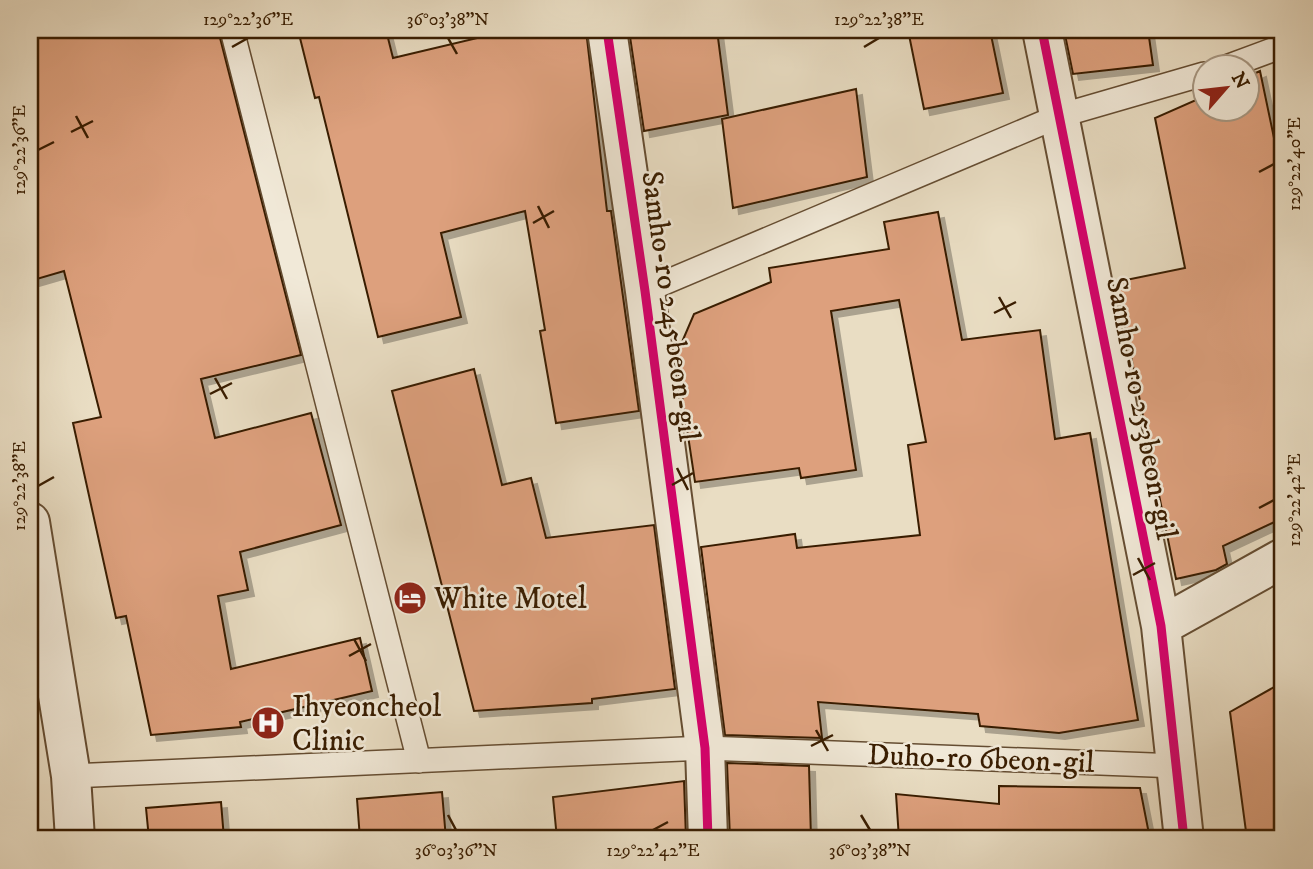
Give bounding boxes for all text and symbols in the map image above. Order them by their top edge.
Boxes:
text: 129°22'36"E [203,9,293,31]
text: 36°03'38"N [407,9,489,31]
text: 129°22'38"E [834,9,924,31]
north arrow [1190,52,1260,122]
text: N [1226,68,1254,93]
text: 129°22'36"E [9,105,31,195]
text: 129°22'40"E [1284,117,1306,211]
street label: Samho-ro 245beon-gil [632,169,707,444]
street label: Samho-ro 253beon-gil [1097,274,1184,543]
text: 129°22'38"E [9,441,31,531]
text: 129°22'42"E [1284,453,1306,547]
hotel icon: White Motel [391,579,429,617]
place label: White Motel [433,581,587,618]
place label: Ihyeoncheol Clinic [292,689,441,760]
hospital icon: Ihyeoncheol Clinic [249,704,287,742]
street label: Duho-ro 6beon-gil [867,737,1095,782]
text: 36°03'36"N [415,840,498,862]
text: 129°22'42"E [606,840,700,862]
text: 36°03'38"N [829,840,911,862]

